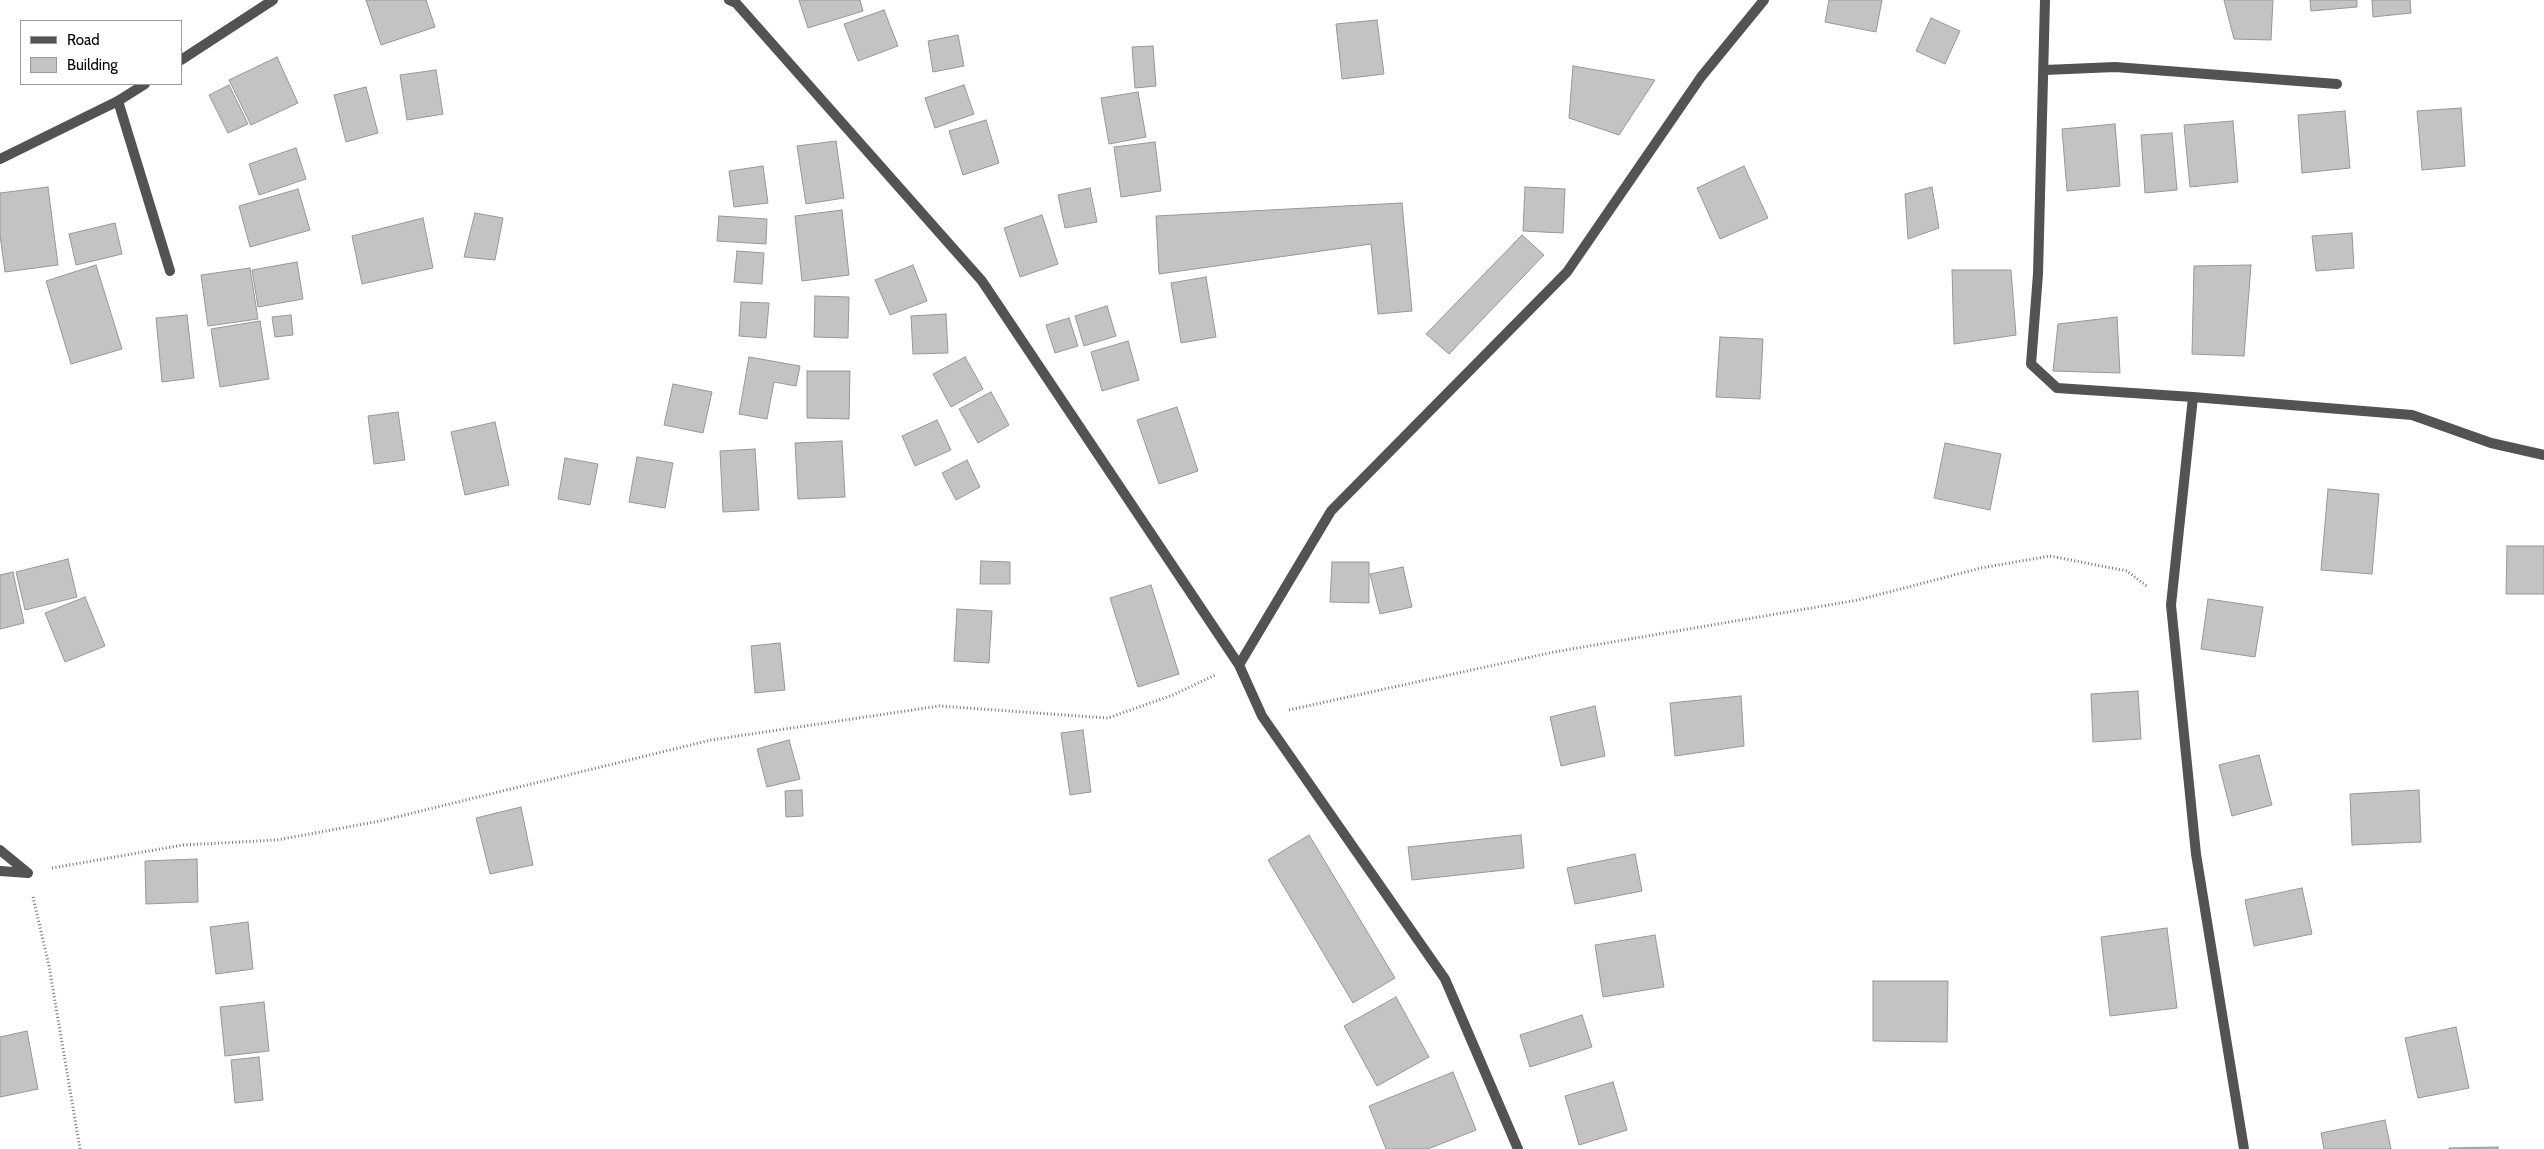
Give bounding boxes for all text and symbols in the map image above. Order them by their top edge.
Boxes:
legend [20,20,182,85]
text: Road [67,31,100,49]
text: Building [67,56,118,74]

